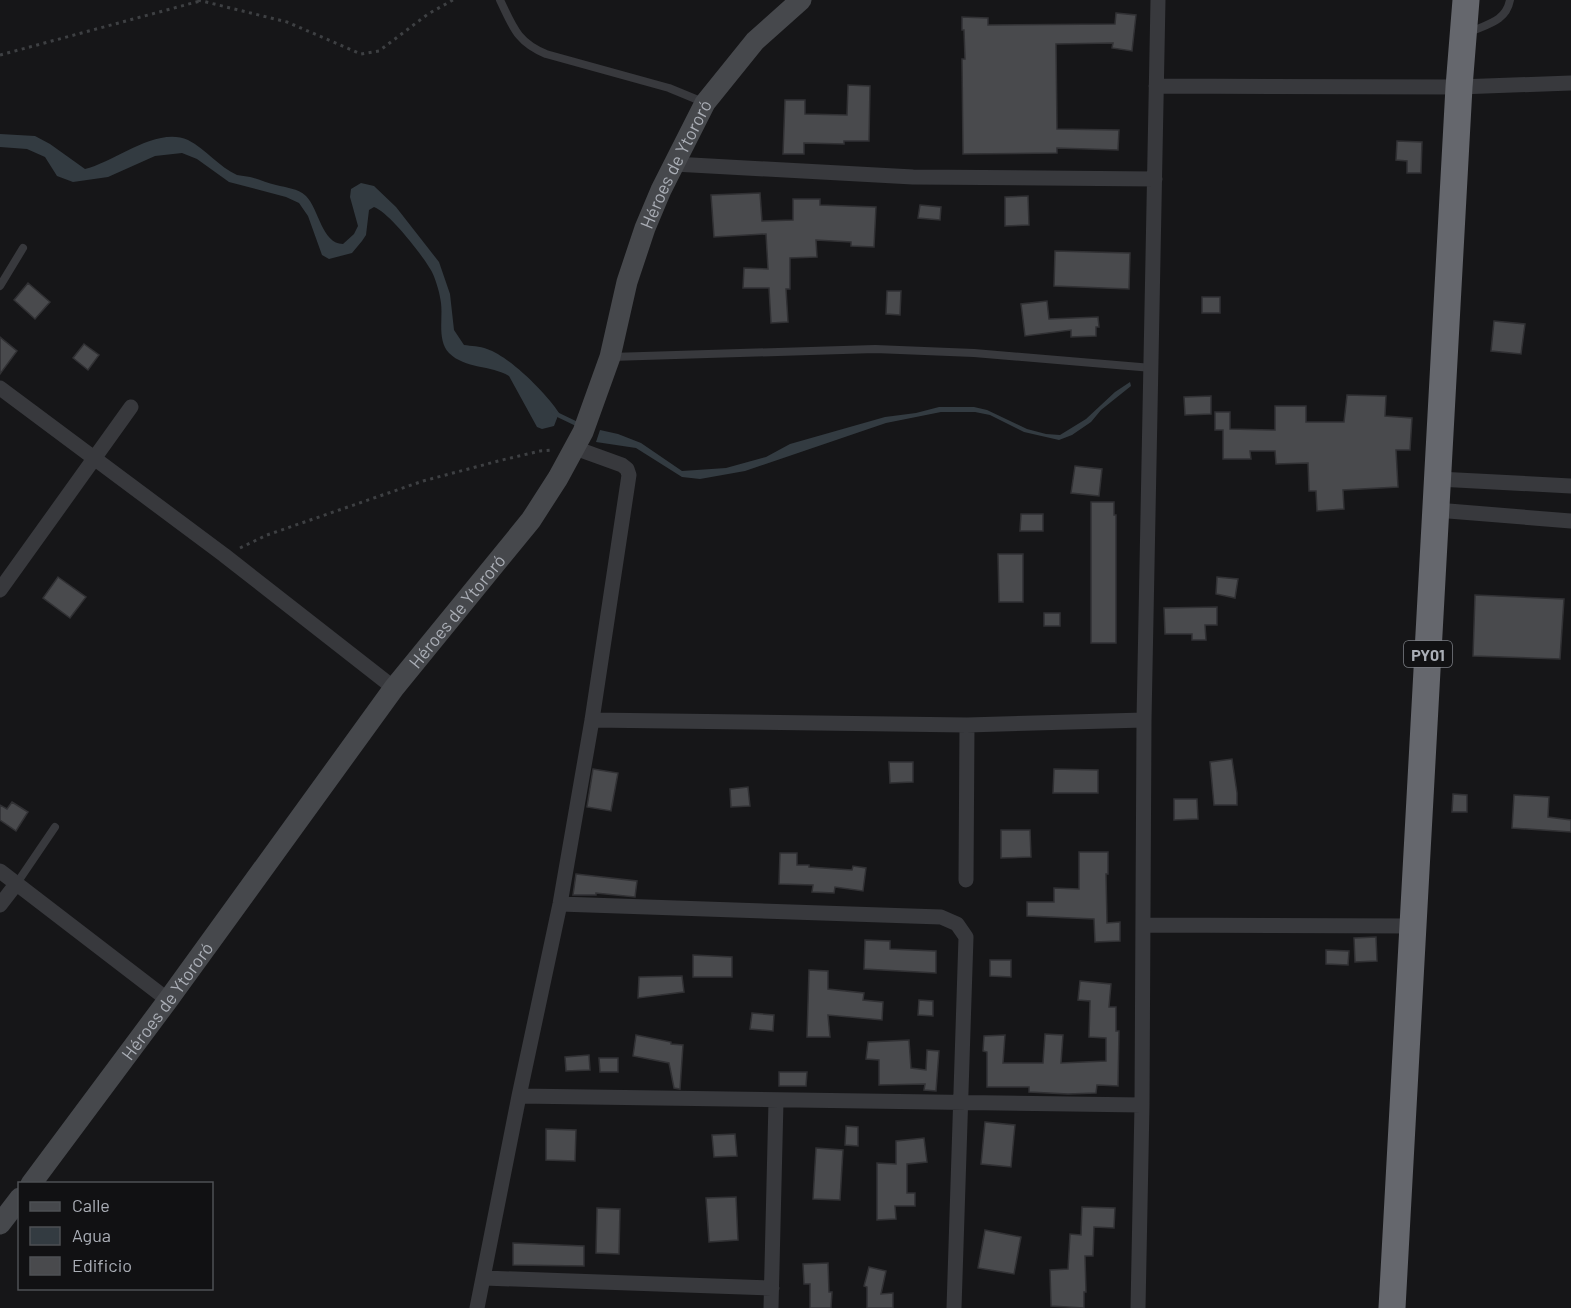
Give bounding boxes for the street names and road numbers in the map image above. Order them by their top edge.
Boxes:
street label: Héroes de Ytororó [635,96,716,232]
street label: Héroes de Ytororó [404,550,510,672]
road number: PY01 [1404,641,1452,667]
street label: Héroes de Ytororó [116,938,217,1064]

